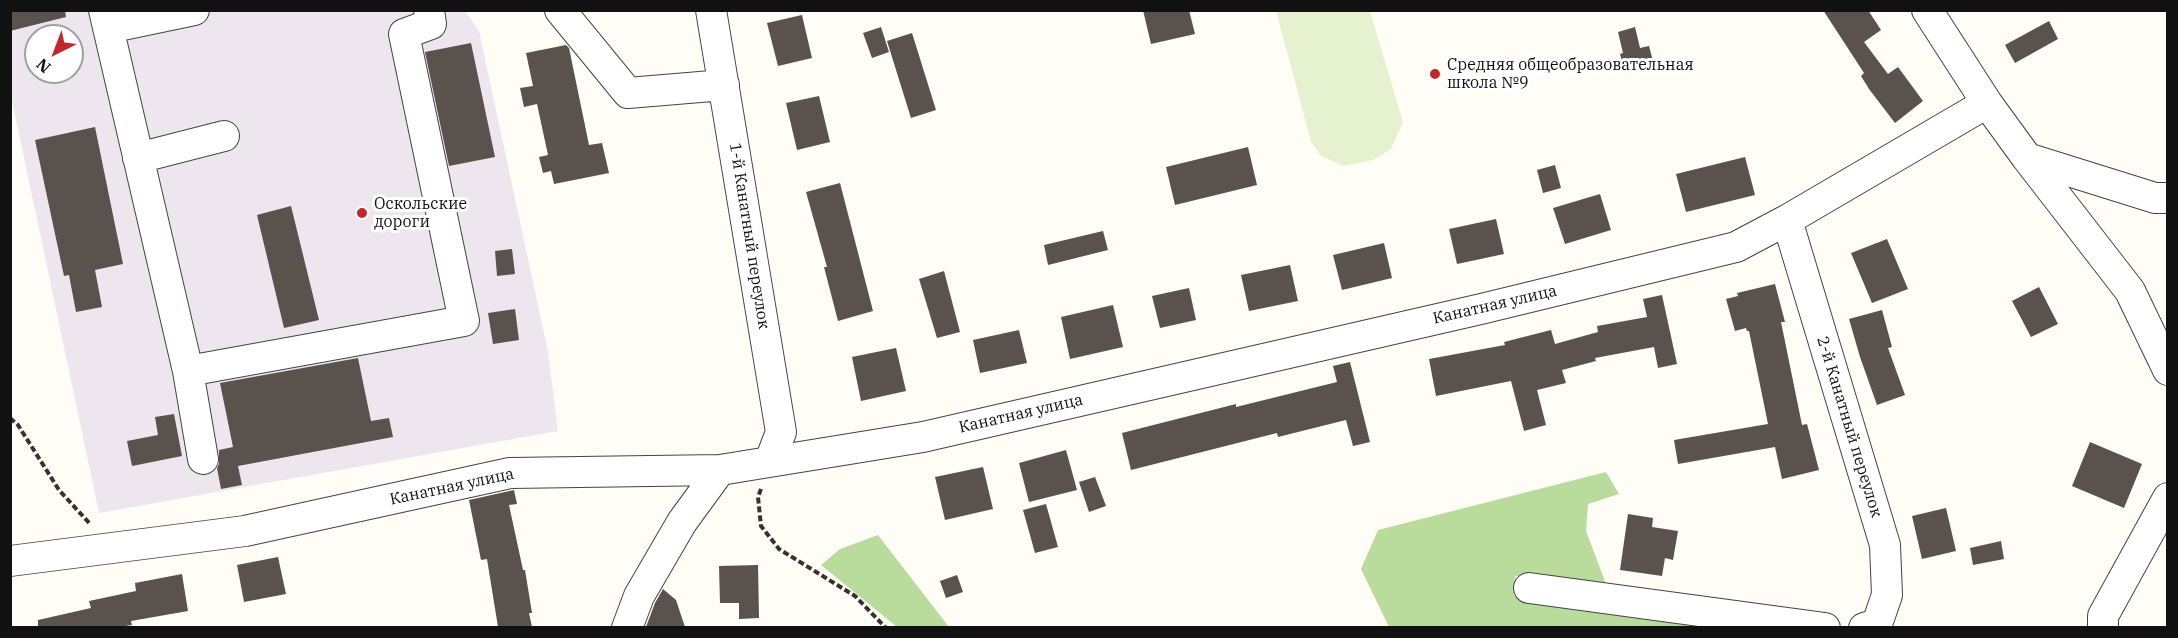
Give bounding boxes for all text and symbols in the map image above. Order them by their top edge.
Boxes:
north arrow [24,24,84,84]
text: N [32,54,55,78]
place label: Средняя общеобразовательная школа №9 [1447,55,1694,93]
marker: Средняя общеобразовательная школа №9 [1428,67,1442,81]
street label: 1-й Канатный переулок [725,142,773,330]
place label: Оскольские дороги [374,194,467,232]
marker: Оскольские дороги [355,206,369,220]
street label: Канатная улица [1431,281,1559,329]
street label: 2-й Канатный переулок [1812,334,1886,520]
street label: Канатная улица [957,390,1085,438]
street label: Канатная улица [388,464,516,510]

